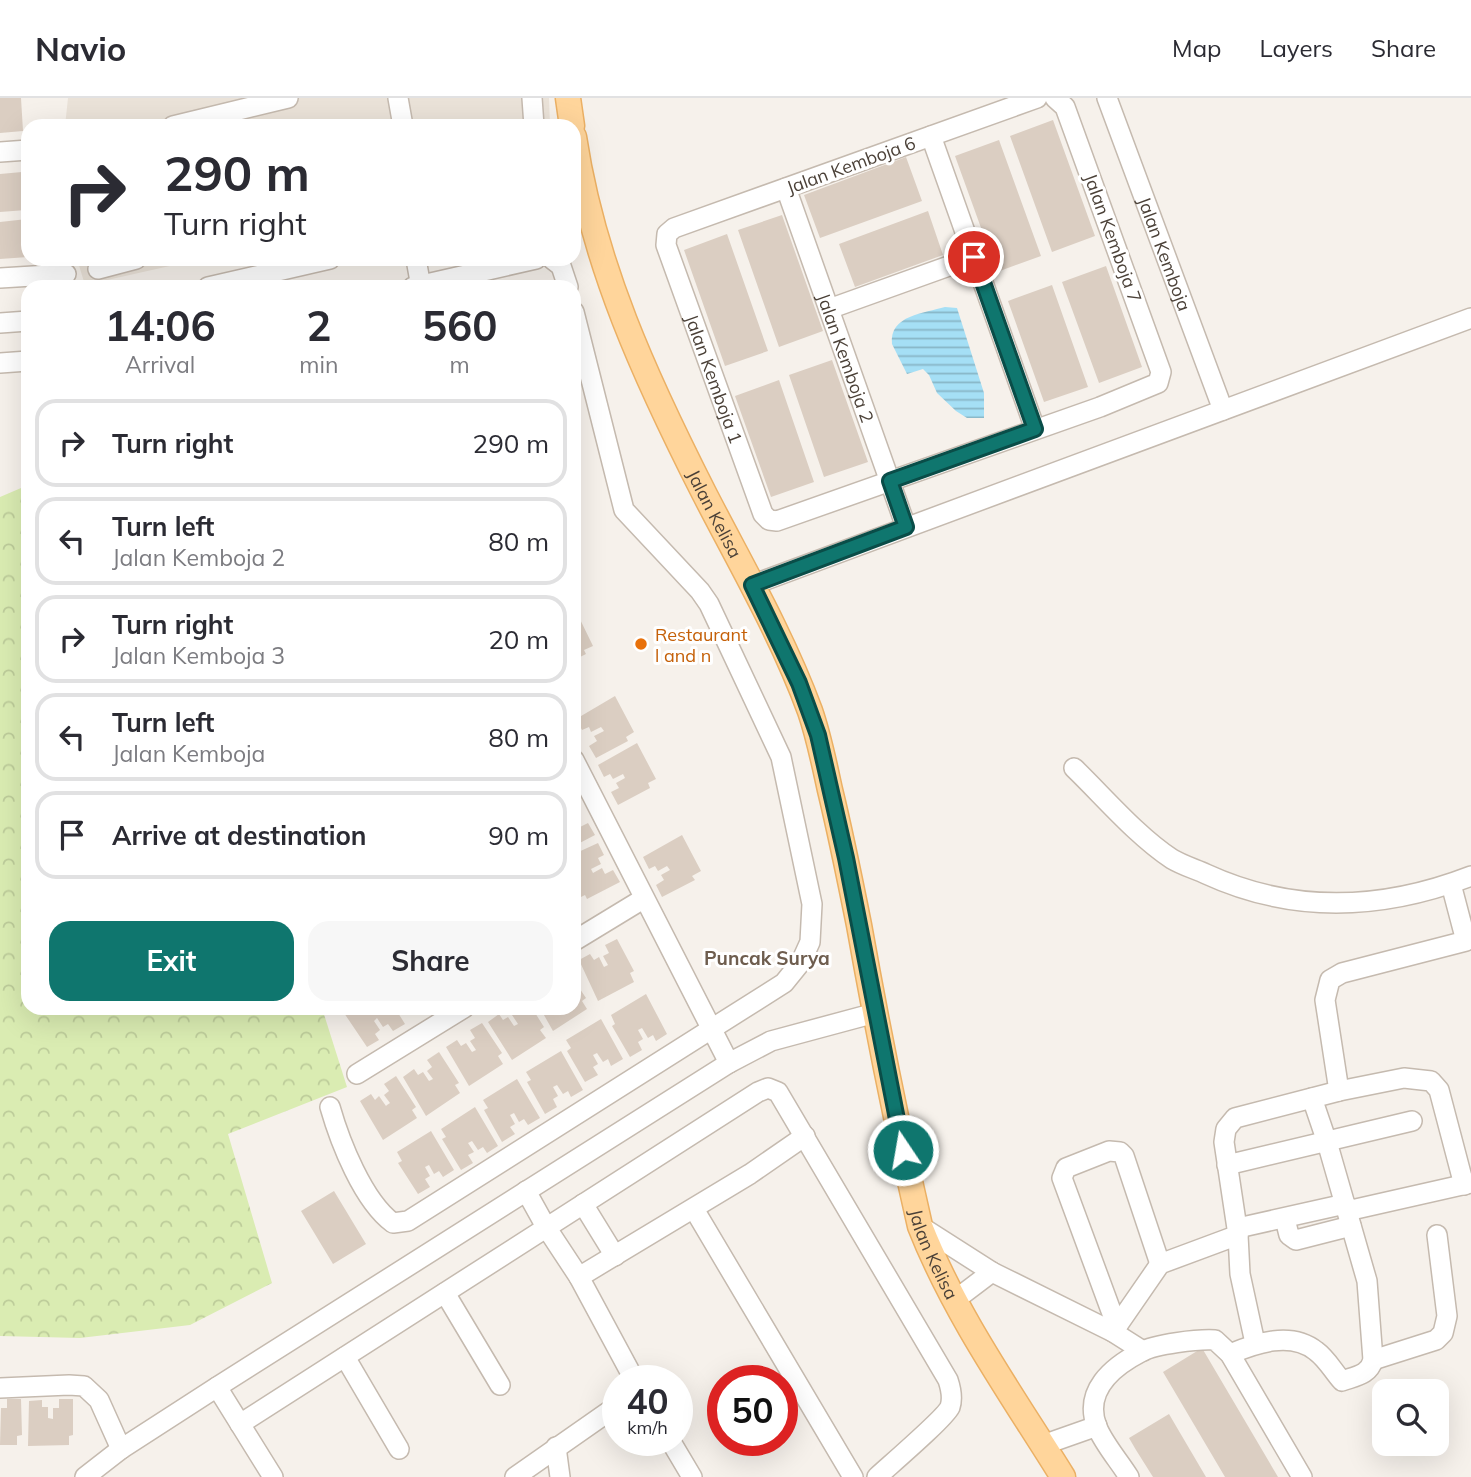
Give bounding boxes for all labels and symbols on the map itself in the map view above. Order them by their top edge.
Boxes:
street label: Jalan Kemboja 6 [783,131,919,199]
street label: Jalan Kemboja 7 [1079,170,1147,306]
street label: Jalan Kemboja [1133,193,1197,314]
pin [944,227,1004,287]
street label: Jalan Kemboja 2 [813,290,880,425]
street label: Jalan Kemboja 1 [680,311,748,446]
street label: Jalan Kelisa [682,466,747,562]
place label: Restaurant l and n [655,623,747,667]
marker: Restaurant l and n [633,636,649,652]
district label: Puncak Surya [704,946,830,970]
position arrow [866,1113,940,1187]
street label: Jalan Kelisa [905,1207,964,1303]
speed limit sign: 50 [707,1365,798,1456]

